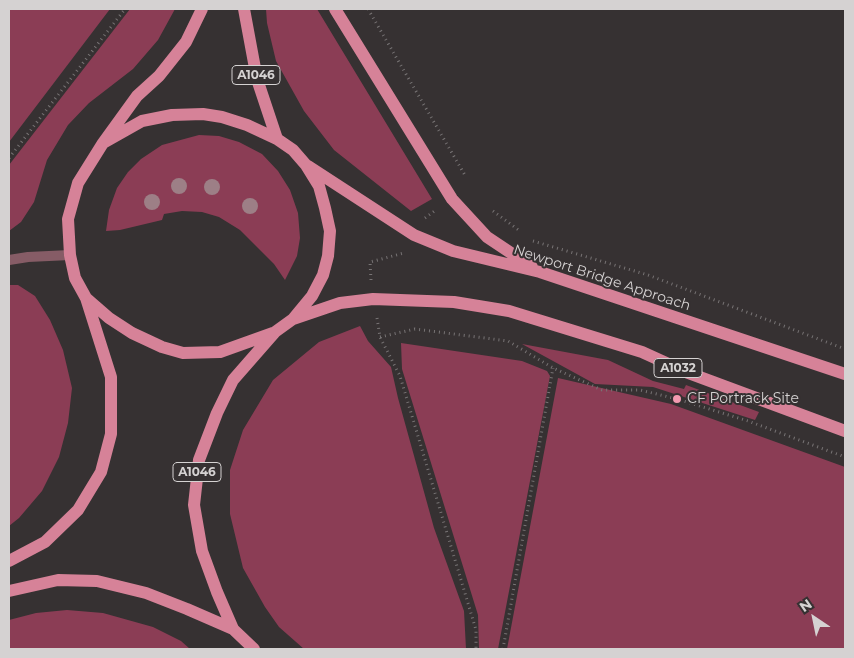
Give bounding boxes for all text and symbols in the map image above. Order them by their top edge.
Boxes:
road number: A1046 [232,66,280,84]
street label: Newport Bridge Approach [511,241,693,315]
road number: A1032 [654,358,702,378]
place label: CF Portrack Site [687,391,799,407]
marker: CF Portrack Site [671,393,683,405]
road number: A1046 [173,462,221,482]
north arrow [789,593,839,643]
text: N [796,595,815,616]

